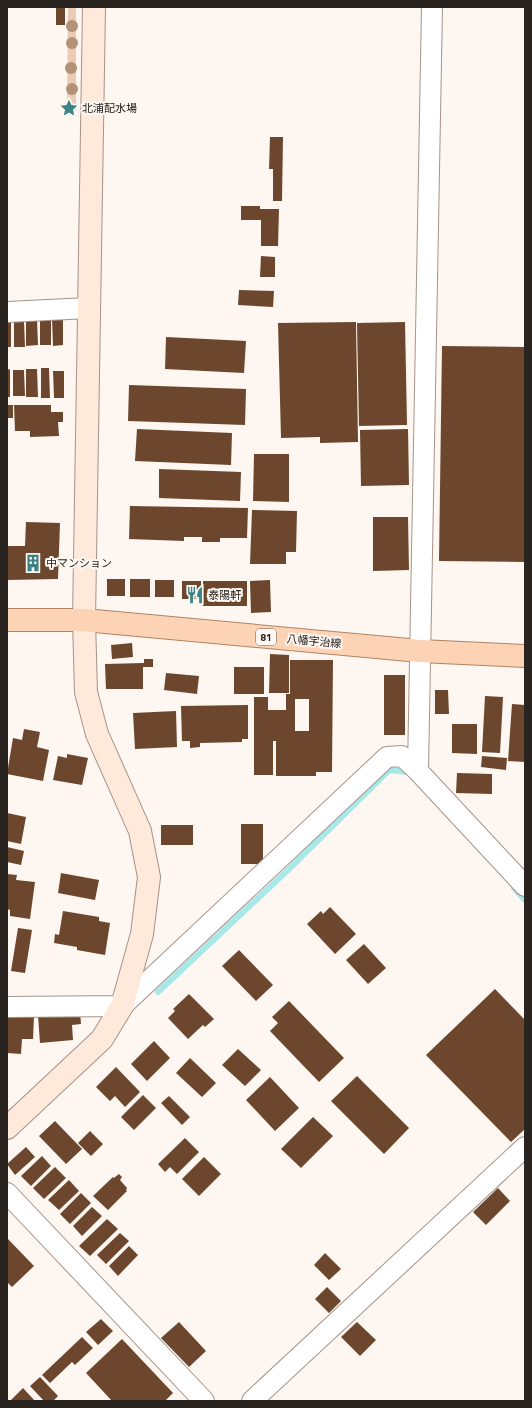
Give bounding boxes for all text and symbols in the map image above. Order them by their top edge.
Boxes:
place icon: 北浦配水場 [59,98,79,118]
place label: 北浦配水場 [82,100,137,116]
building icon: 中マンション [23,553,43,573]
place label: 中マンション [46,555,112,571]
restaurant icon: 泰陽軒 [185,585,205,605]
place label: 泰陽軒 [208,587,242,603]
road number: 81 [256,629,276,645]
street label: 八幡宇治線 [286,631,342,651]

